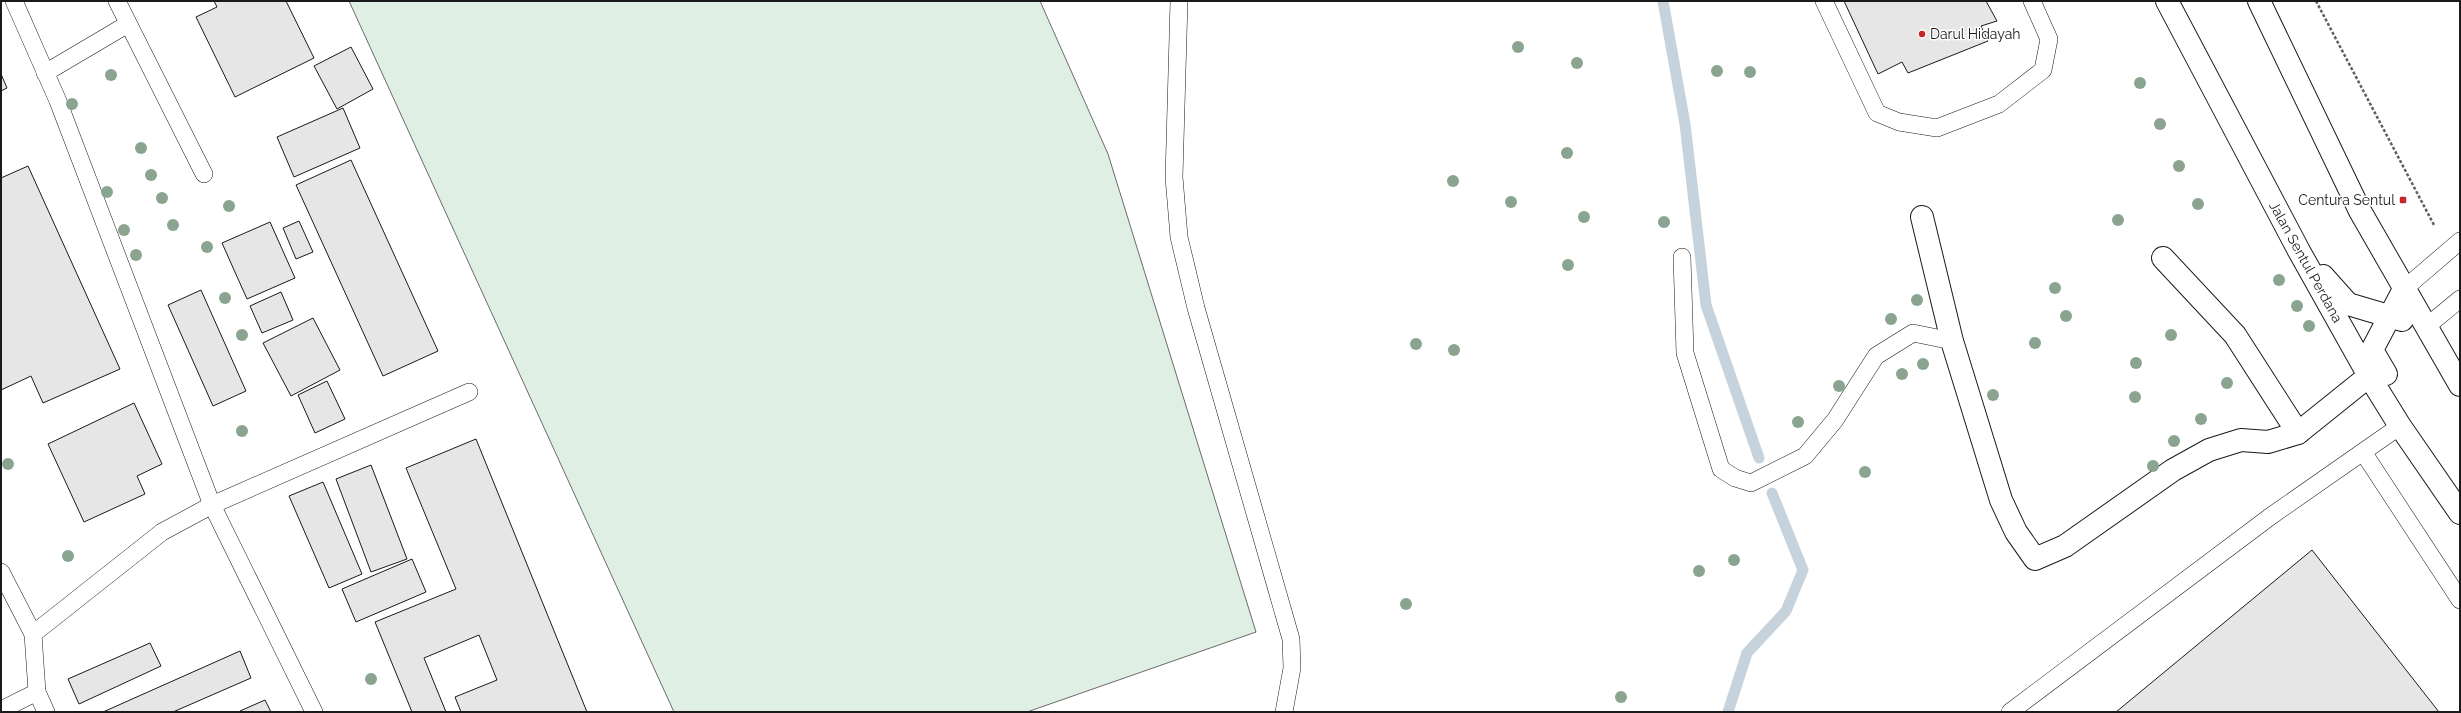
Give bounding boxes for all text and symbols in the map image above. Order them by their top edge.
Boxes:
place label: Darul Hidayah [1930,26,2020,42]
marker: Darul Hidayah [1917,29,1927,39]
place label: Centura Sentul [2298,192,2395,208]
marker: Centura Sentul [2398,195,2408,205]
street label: Jalan Sentul Perdana [2266,199,2346,325]

